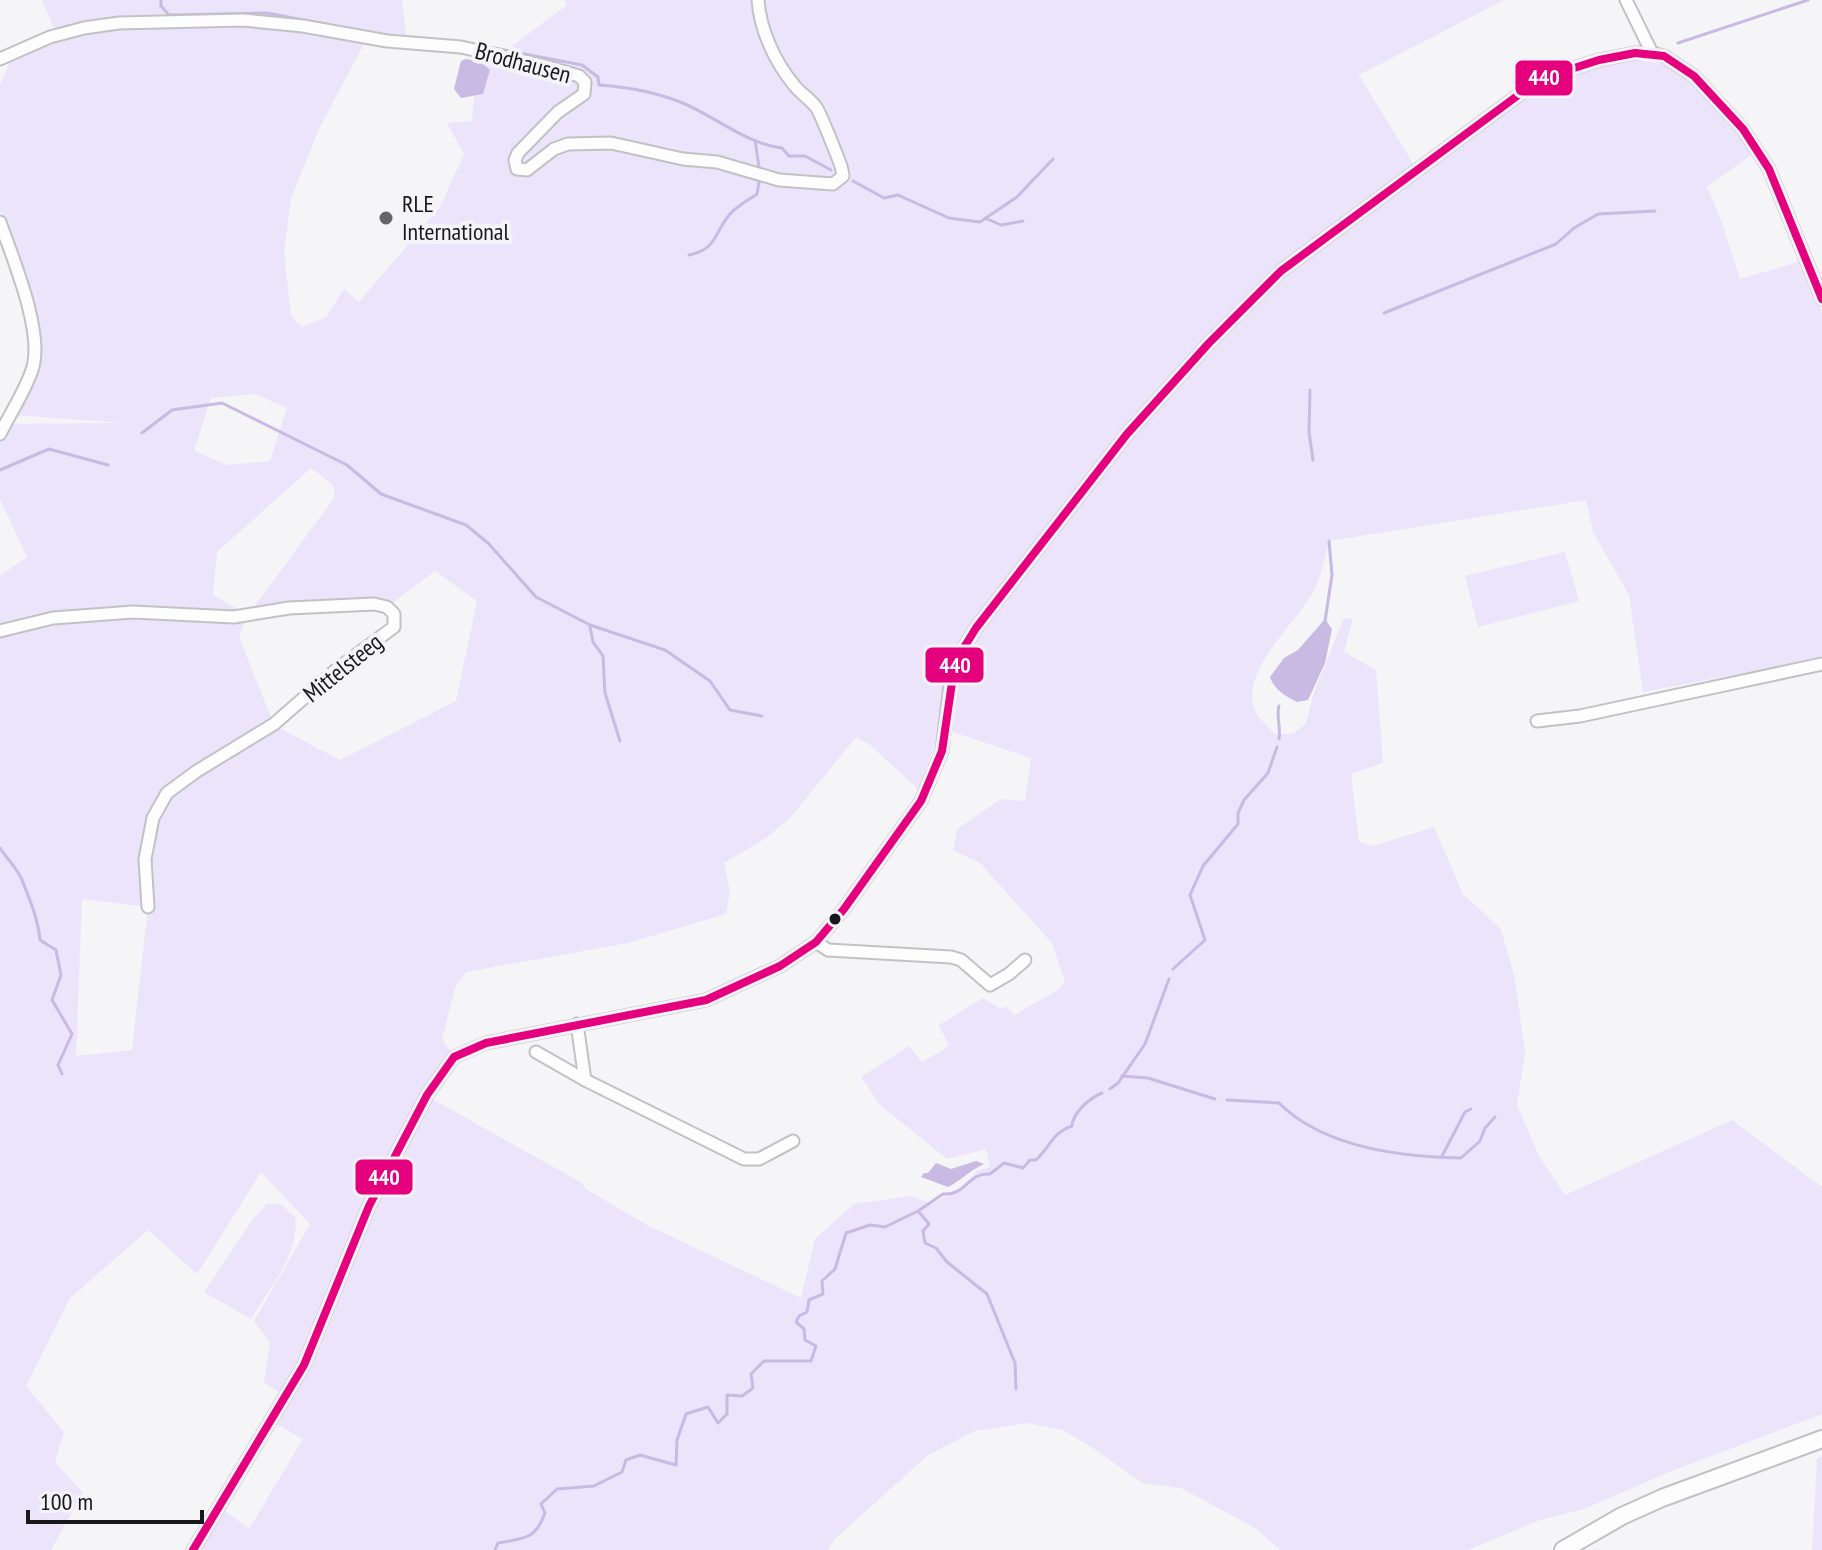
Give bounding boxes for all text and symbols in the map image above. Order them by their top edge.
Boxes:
street label: Brodhausen [472,35,574,90]
line badge: 440 [1514,59,1574,97]
text: 440 [1528,63,1560,91]
place label: RLE International [402,188,509,247]
marker: RLE International [377,209,395,227]
street label: Mittelsteeg [297,626,389,709]
line badge: 440 [924,646,985,684]
text: 440 [939,651,971,679]
unlabelled marker [827,911,843,927]
line badge: 440 [354,1158,414,1196]
text: 440 [368,1163,400,1191]
scale bar [28,1474,202,1524]
text: 100 m [40,1486,93,1517]

